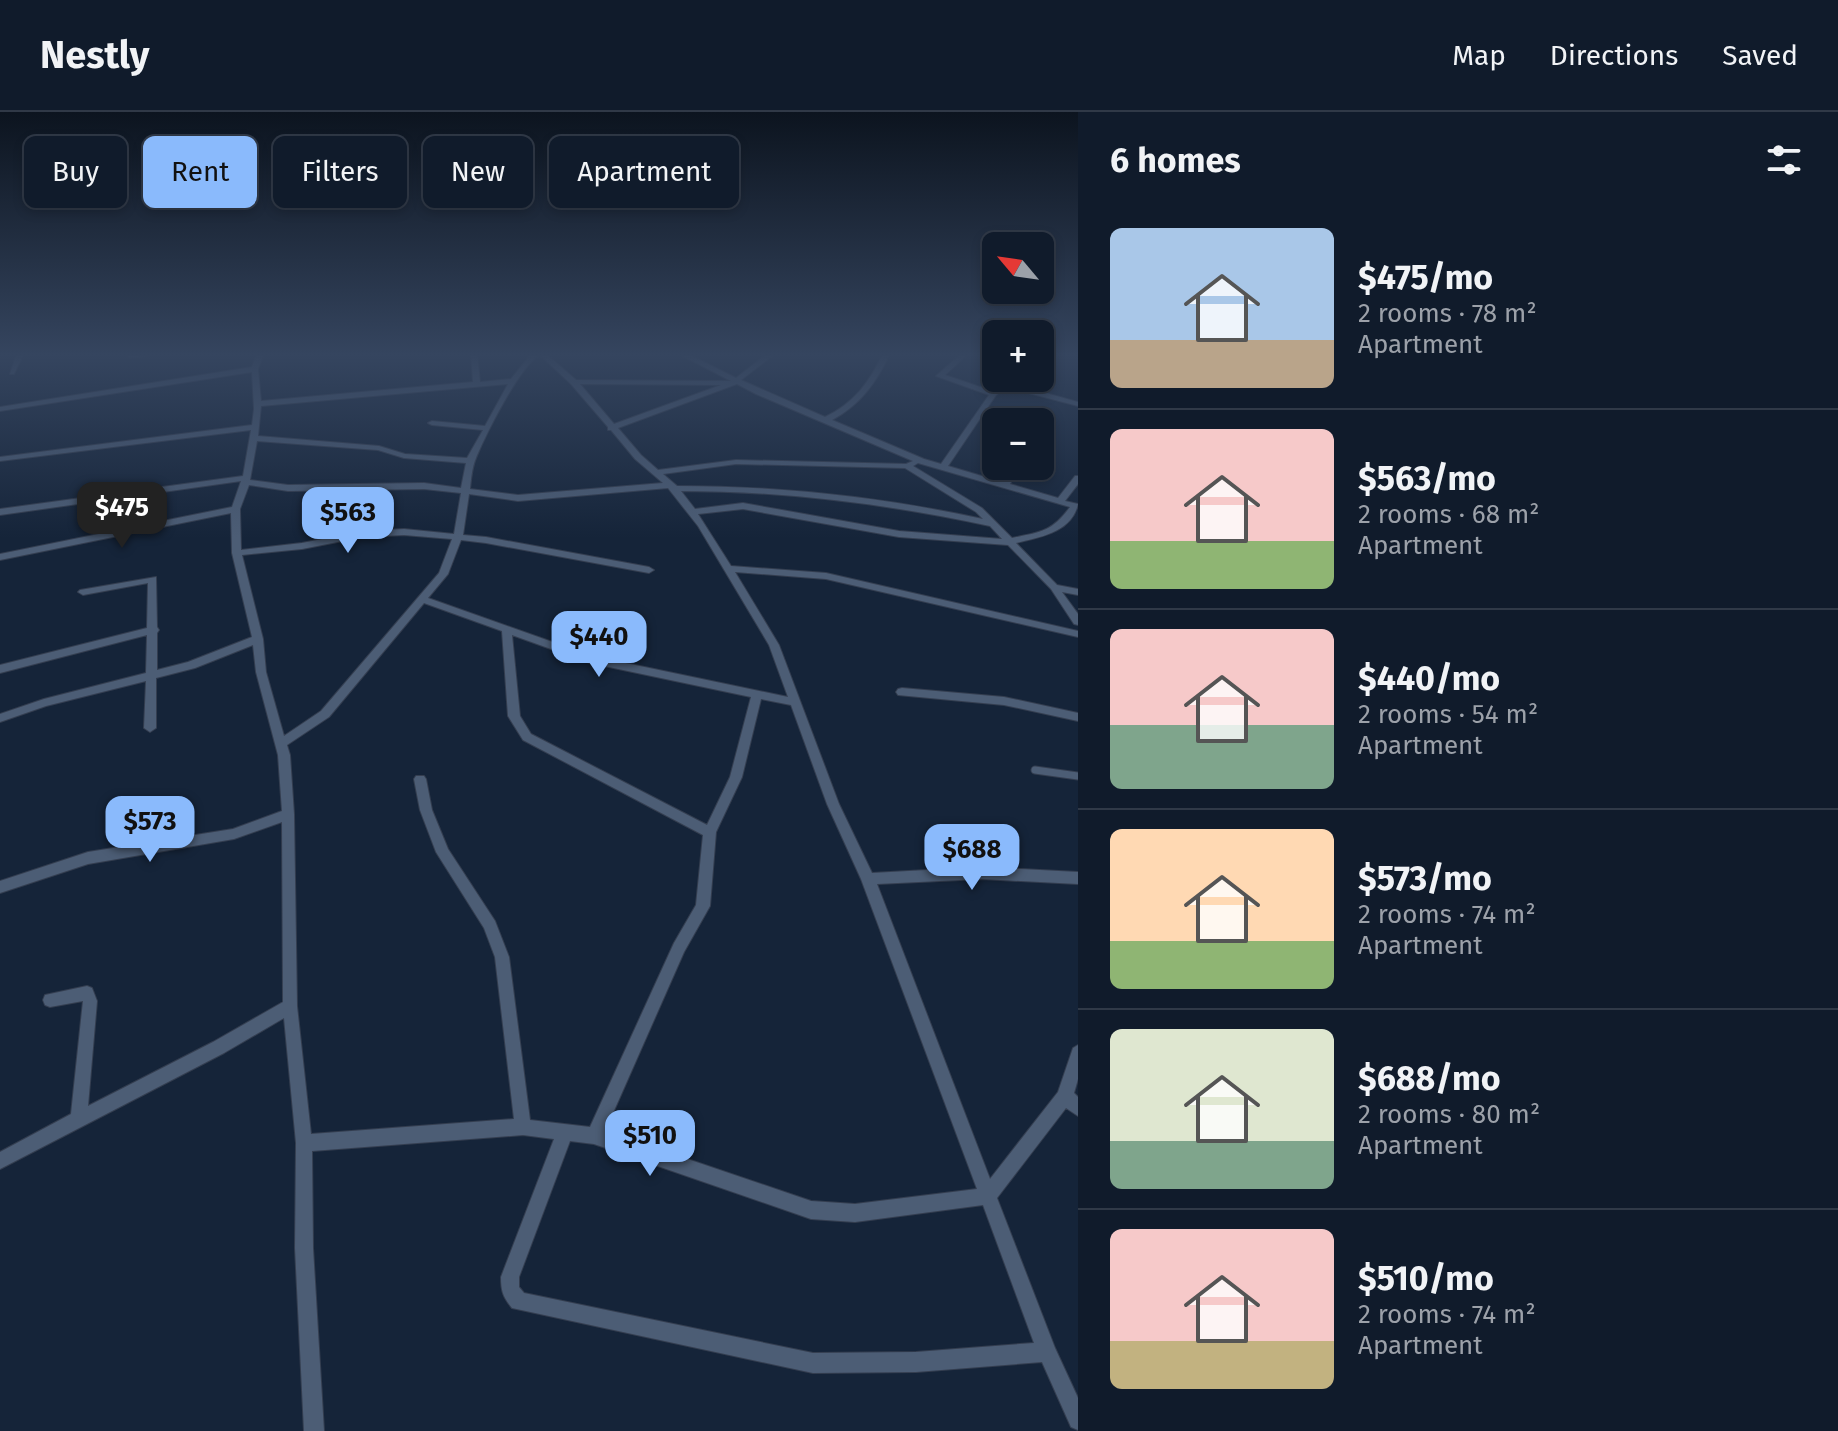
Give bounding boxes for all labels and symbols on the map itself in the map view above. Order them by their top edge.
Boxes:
north arrow [982,232,1054,304]
pin: $475 [75,482,169,550]
pin: $563 [301,487,395,555]
pin: $440 [552,611,646,679]
pin: $573 [103,796,197,864]
pin: $688 [925,824,1019,892]
pin: $510 [603,1110,697,1178]

